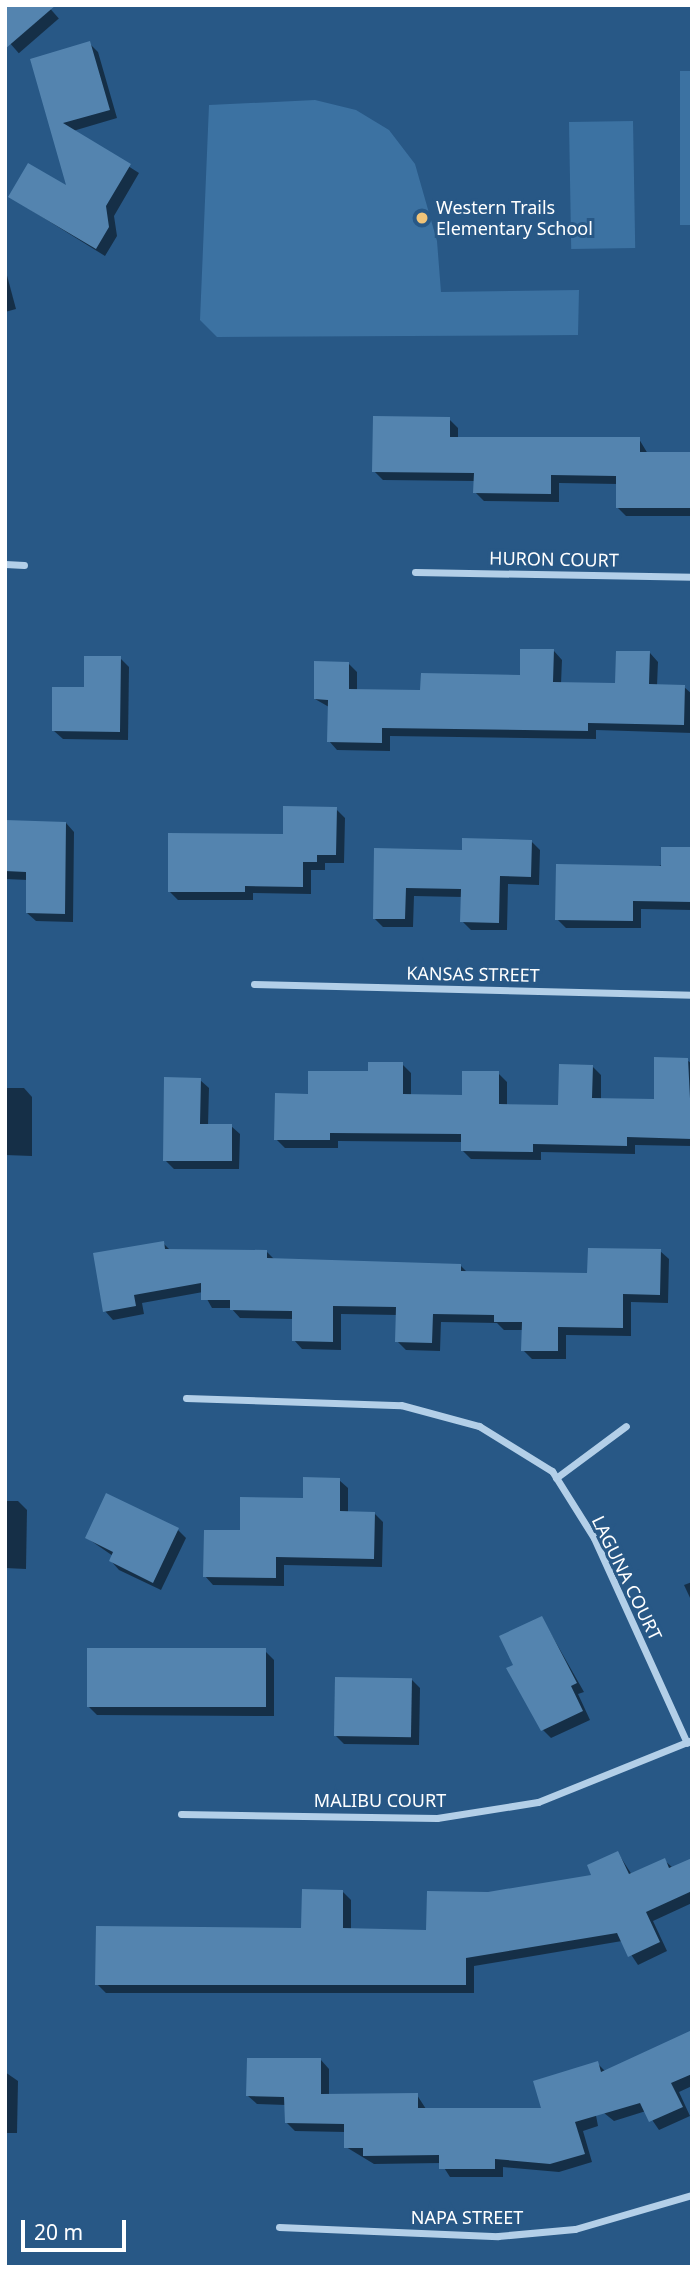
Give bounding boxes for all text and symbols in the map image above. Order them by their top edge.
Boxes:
place label: Western Trails Elementary School [436,197,593,240]
marker: Western Trails Elementary School [414,210,430,226]
street label: HURON COURT [489,547,619,571]
street label: KANSAS STREET [406,962,540,986]
street label: LAGUNA COURT [587,1512,667,1644]
street label: MALIBU COURT [314,1789,446,1811]
scale bar [24,2206,130,2250]
street label: NAPA STREET [411,2206,523,2228]
text: 20 m [34,2218,83,2246]

